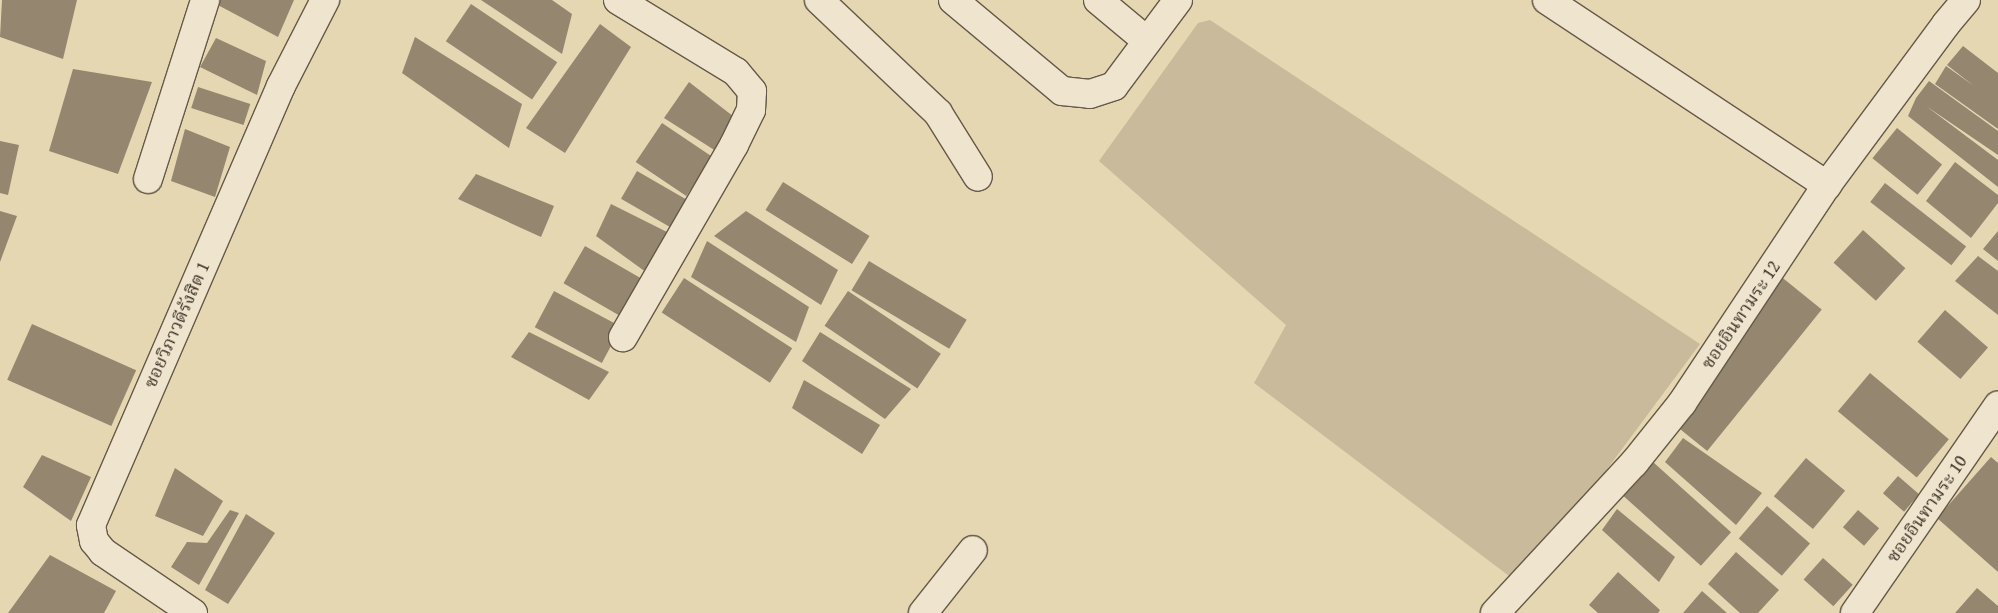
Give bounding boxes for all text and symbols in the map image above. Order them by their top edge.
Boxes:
street label: ซอยอินทามระ 12 [1697,257,1785,373]
street label: ซอยวิภาวดีรังสิต 1 [140,259,214,391]
street label: ซอยอินทามระ 10 [1882,451,1972,567]

